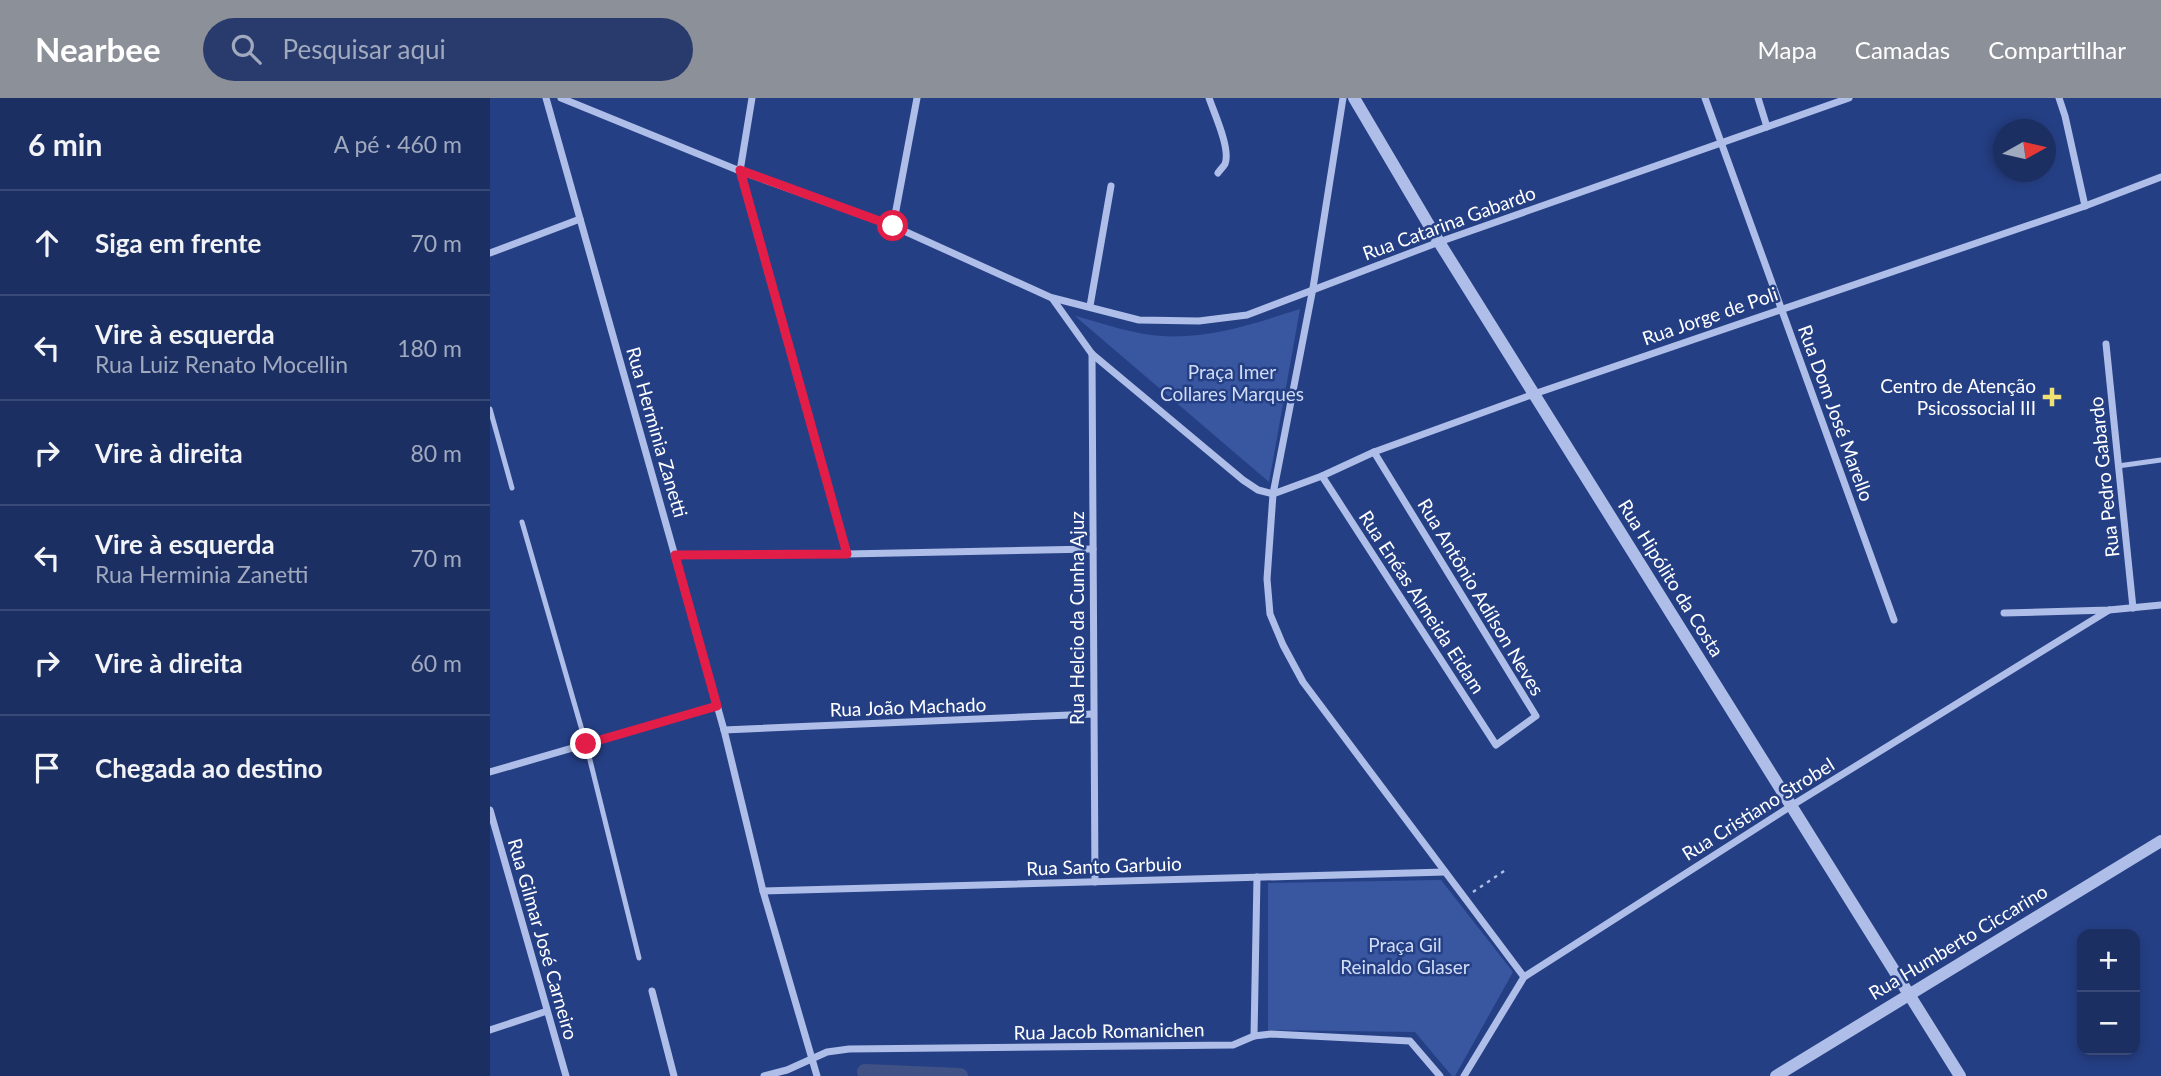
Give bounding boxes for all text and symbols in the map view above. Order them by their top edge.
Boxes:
search box [203,18,693,81]
text: Nearbee [35,29,161,69]
icon: search [227,30,265,68]
text: Pesquisar aqui [283,33,446,65]
text: Mapa [1758,35,1817,64]
text: Camadas [1855,35,1950,64]
text: Compartilhar [1988,35,2126,64]
north arrow [1993,119,2056,182]
text: 6 min [28,126,102,162]
text: A pé · 460 m [334,130,462,158]
street label: Rua Catarina Gabardo [1359,181,1538,265]
route start [877,210,908,241]
icon: ahead [28,224,66,262]
text: Siga em frente [95,227,262,259]
text: 70 m [411,229,462,257]
street label: Rua Jorge de Poli [1639,282,1781,350]
text: Vire à esquerda [95,318,275,350]
street label: Rua Dom José Marello [1794,321,1879,504]
icon: left [28,329,66,367]
text: 180 m [397,334,462,362]
street label: Rua Herminia Zanetti [622,344,693,520]
text: Rua Luiz Renato Mocellin [95,350,348,378]
park label: Praça Imer Collares Marques [1160,360,1304,405]
place label: Centro de Atenção Psicossocial III [1880,374,2036,419]
marker: Centro de Atenção Psicossocial III [2042,387,2062,407]
street label: Rua Pedro Gabardo [2084,396,2123,559]
icon: right [28,434,66,472]
text: Vire à direita [95,437,243,469]
text: 80 m [411,439,462,467]
street label: Rua Antônio Adílson Neves [1413,494,1549,699]
street label: Rua Hipólito da Costa [1614,495,1729,661]
street label: Rua Enéas Almeida Eidam [1355,506,1490,697]
street label: Rua Helcio da Cunha Ajuz [1065,511,1088,725]
text: Vire à esquerda [95,528,275,560]
icon: left [28,539,66,577]
text: 70 m [411,544,462,572]
text: Rua Herminia Zanetti [95,560,308,588]
icon: right [28,644,66,682]
text: Vire à direita [95,647,243,679]
text: 60 m [411,649,462,677]
street label: Rua João Machado [829,692,987,721]
route end [570,728,601,759]
icon: arrive [28,749,66,787]
text: Chegada ao destino [95,752,323,784]
street label: Rua Cristiano Strobel [1677,752,1838,865]
street label: Rua Gilmar José Carneiro [504,836,583,1042]
street label: Rua Santo Garbuio [1026,851,1182,880]
street label: Rua Humberto Ciccarino [1864,879,2051,1004]
map controls [2077,929,2140,1055]
button: + [2077,929,2140,992]
park label: Praça Gil Reinaldo Glaser [1340,933,1470,978]
button: − [2077,992,2140,1055]
street label: Rua Jacob Romanichen [1013,1017,1205,1044]

